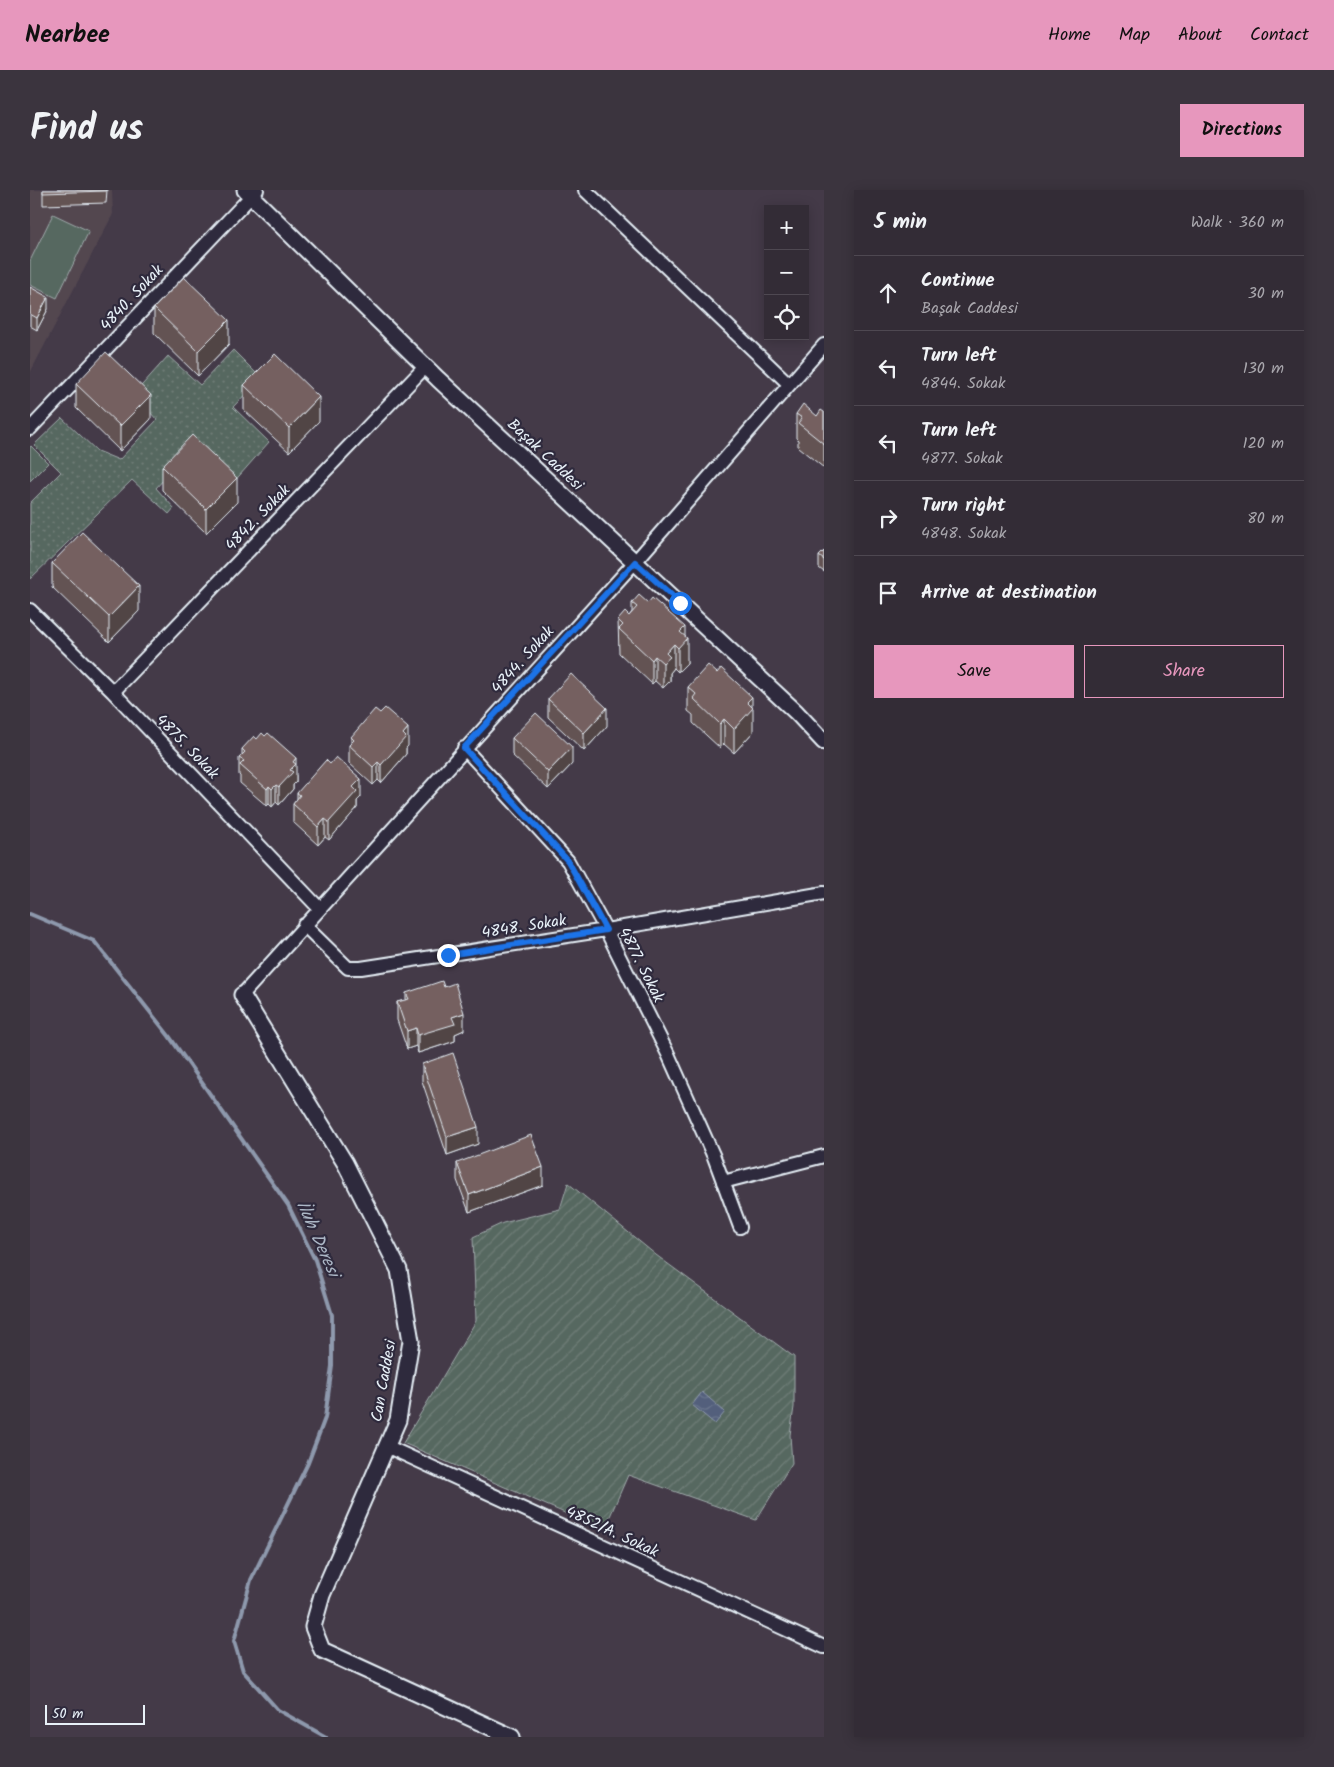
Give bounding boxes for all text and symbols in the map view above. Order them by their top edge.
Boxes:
text: Nearbee [25,16,110,55]
text: Home [1048,21,1091,50]
text: Map [1119,21,1150,50]
text: About [1178,21,1222,50]
text: Contact [1250,21,1309,50]
text: Find us [30,102,143,158]
button: Directions [1180,104,1304,157]
map controls [764,205,809,340]
button: + [764,205,809,250]
text: 5 min [874,206,927,239]
text: Walk · 360 m [1191,210,1284,235]
button: − [764,250,809,295]
street label: 4840. Sokak [94,258,170,337]
text: Continue [921,266,994,296]
icon: ahead [874,279,902,307]
text: 30 m [1248,281,1284,306]
button: locate [764,295,809,340]
text: Başak Caddesi [921,296,1018,321]
text: Turn left [921,341,996,371]
icon: left [874,354,902,382]
text: 130 m [1243,356,1284,381]
text: 4844. Sokak [921,371,1006,396]
street label: Başak Caddesi [501,413,590,498]
text: Turn left [921,416,996,446]
icon: left [874,429,902,457]
text: 120 m [1243,431,1284,456]
text: 4877. Sokak [921,446,1003,471]
street label: 4842. Sokak [219,478,297,557]
text: Turn right [921,491,1006,521]
icon: right [874,504,902,532]
text: 80 m [1247,506,1284,531]
text: 4848. Sokak [921,521,1006,546]
text: Arrive at destination [921,578,1097,608]
icon: arrive [874,579,902,607]
route start [669,592,692,615]
street label: 4844. Sokak [485,620,561,700]
button: Save [874,645,1074,698]
button: Share [1084,645,1284,698]
street label: 4875. Sokak [149,709,225,786]
street label: 4848. Sokak [480,908,569,946]
street label: 4877. Sokak [611,923,671,1007]
route end [437,944,460,967]
water label: İluh Deresi [287,1196,348,1285]
street label: Can Caddesi [364,1337,404,1424]
street label: 4852/A. Sokak [561,1499,663,1565]
scale bar [45,1702,145,1725]
text: 50 m [52,1703,83,1725]

